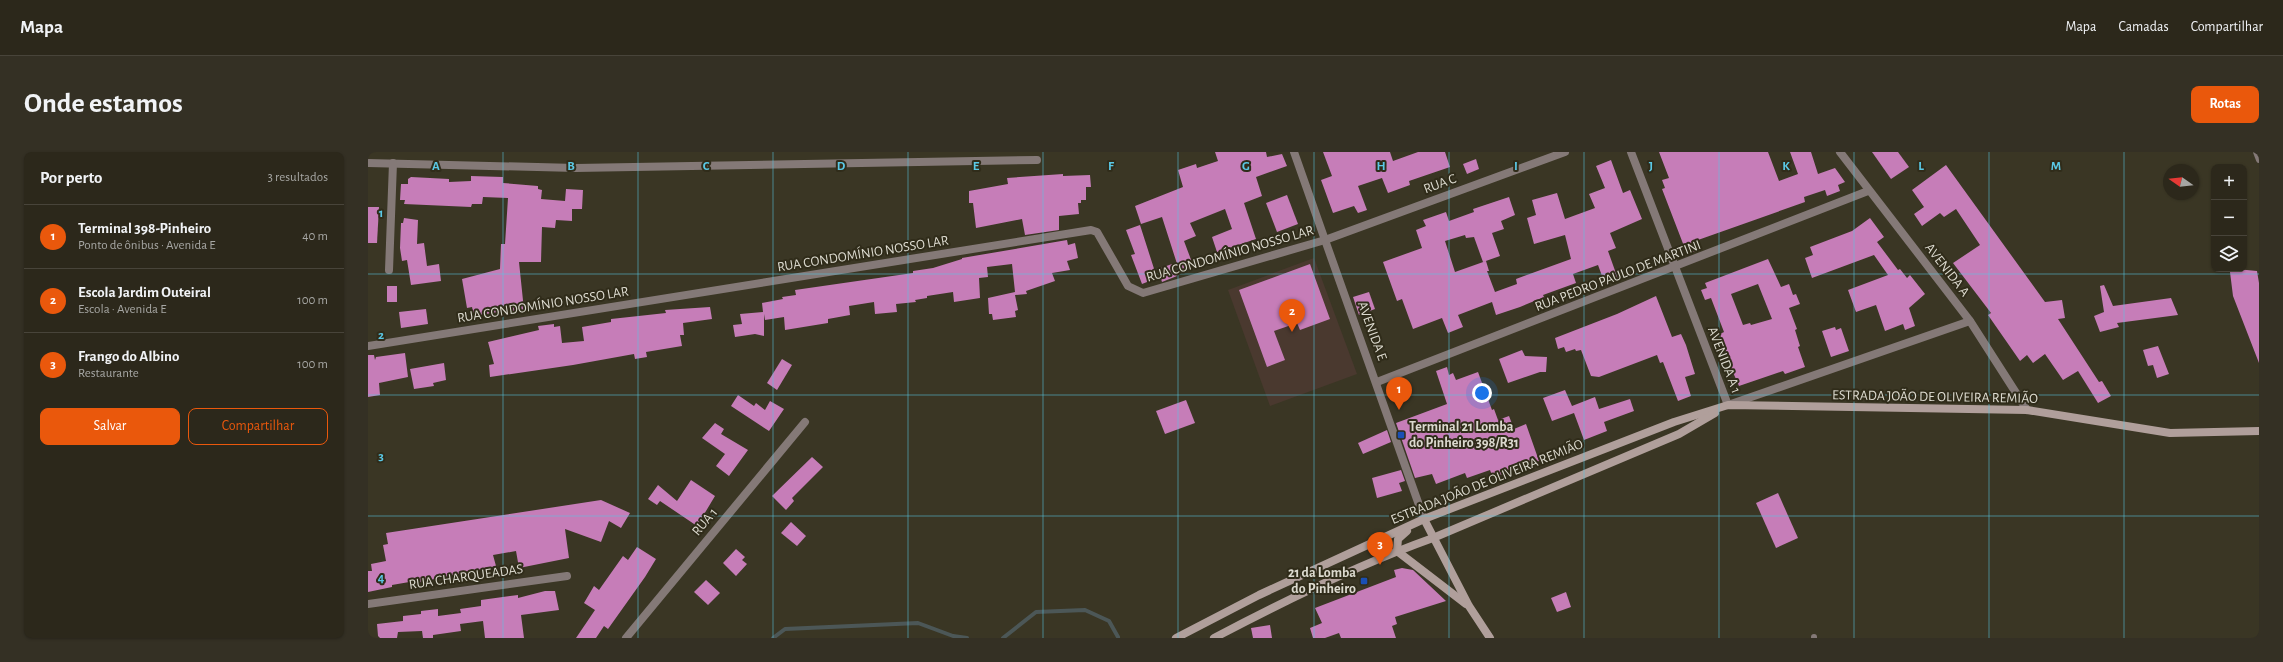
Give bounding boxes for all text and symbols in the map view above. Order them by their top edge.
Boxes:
text: Mapa [20,18,63,37]
text: Mapa [2066,20,2096,34]
text: Camadas [2118,20,2169,34]
text: Compartilhar [2191,20,2263,34]
button: Rotas [2191,86,2259,123]
text: Onde estamos [24,90,183,118]
text: A [432,160,440,173]
text: B [567,160,575,173]
text: C [703,160,710,173]
text: D [837,160,846,173]
text: E [973,160,980,173]
text: F [1108,160,1115,173]
text: G [1242,160,1250,173]
text: H [1376,160,1386,173]
text: I [1514,160,1518,173]
text: J [1649,160,1653,173]
text: K [1782,160,1790,173]
text: L [1918,160,1924,173]
text: M [2051,160,2061,173]
north arrow [2163,164,2199,200]
map controls [2211,164,2247,272]
button: + [2211,164,2247,200]
text: Por perto [40,169,103,186]
text: 3 resultados [268,171,328,184]
street label: RUA C [1422,172,1458,196]
button: − [2211,200,2247,236]
text: 1 [379,207,383,220]
street label: RUA CONDOMÍNIO NOSSO LAR [1144,220,1316,285]
text: Terminal 398-Pinheiro [78,221,211,236]
text: 1 [51,230,55,243]
text: 40 m [302,230,328,243]
street label: RUA CONDOMÍNIO NOSSO LAR [776,231,950,274]
button: layers [2211,236,2247,272]
street label: RUA PEDRO PAULO DE MARTINI [1533,238,1703,314]
text: Ponto de ônibus · Avenida E [78,239,216,252]
street label: AVENIDA A [1922,241,1972,299]
street label: RUA CONDOMÍNIO NOSSO LAR [456,282,630,325]
text: Escola Jardim Outeiral [78,285,211,300]
text: 2 [50,294,56,307]
text: 100 m [297,294,328,307]
pin: 2 [1279,299,1305,332]
street label: AVENIDA E [1355,300,1389,363]
text: Escola · Avenida E [78,303,167,316]
street label: AVENIDA A 1 [1705,325,1743,395]
text: 2 [378,329,384,342]
text: Frango do Albino [78,349,179,364]
text: 3 [50,358,56,371]
text: 100 m [297,358,328,371]
text: Restaurante [78,367,139,380]
pin: 1 [1386,377,1412,410]
your location [1472,383,1492,403]
street label: ESTRADA JOÃO DE OLIVEIRA REMIÃO [1832,386,2038,406]
button: Salvar [40,408,180,445]
button: Compartilhar [188,408,328,445]
place label: Terminal 21 Lomba do Pinheiro 398/R31 [1409,420,1519,450]
marker: Terminal 21 Lomba do Pinheiro 398/R31 [1396,430,1406,440]
street label: ESTRADA JOÃO DE OLIVEIRA REMIÃO [1388,435,1585,527]
text: 3 [378,450,384,463]
street label: RUA 1 [690,506,720,538]
pin: 3 [1367,532,1393,565]
street label: RUA CHARQUEADAS [408,562,524,592]
place label: 21 da Lomba do Pinheiro [1288,566,1356,596]
text: 4 [378,572,385,585]
marker: 21 da Lomba do Pinheiro [1359,576,1369,586]

